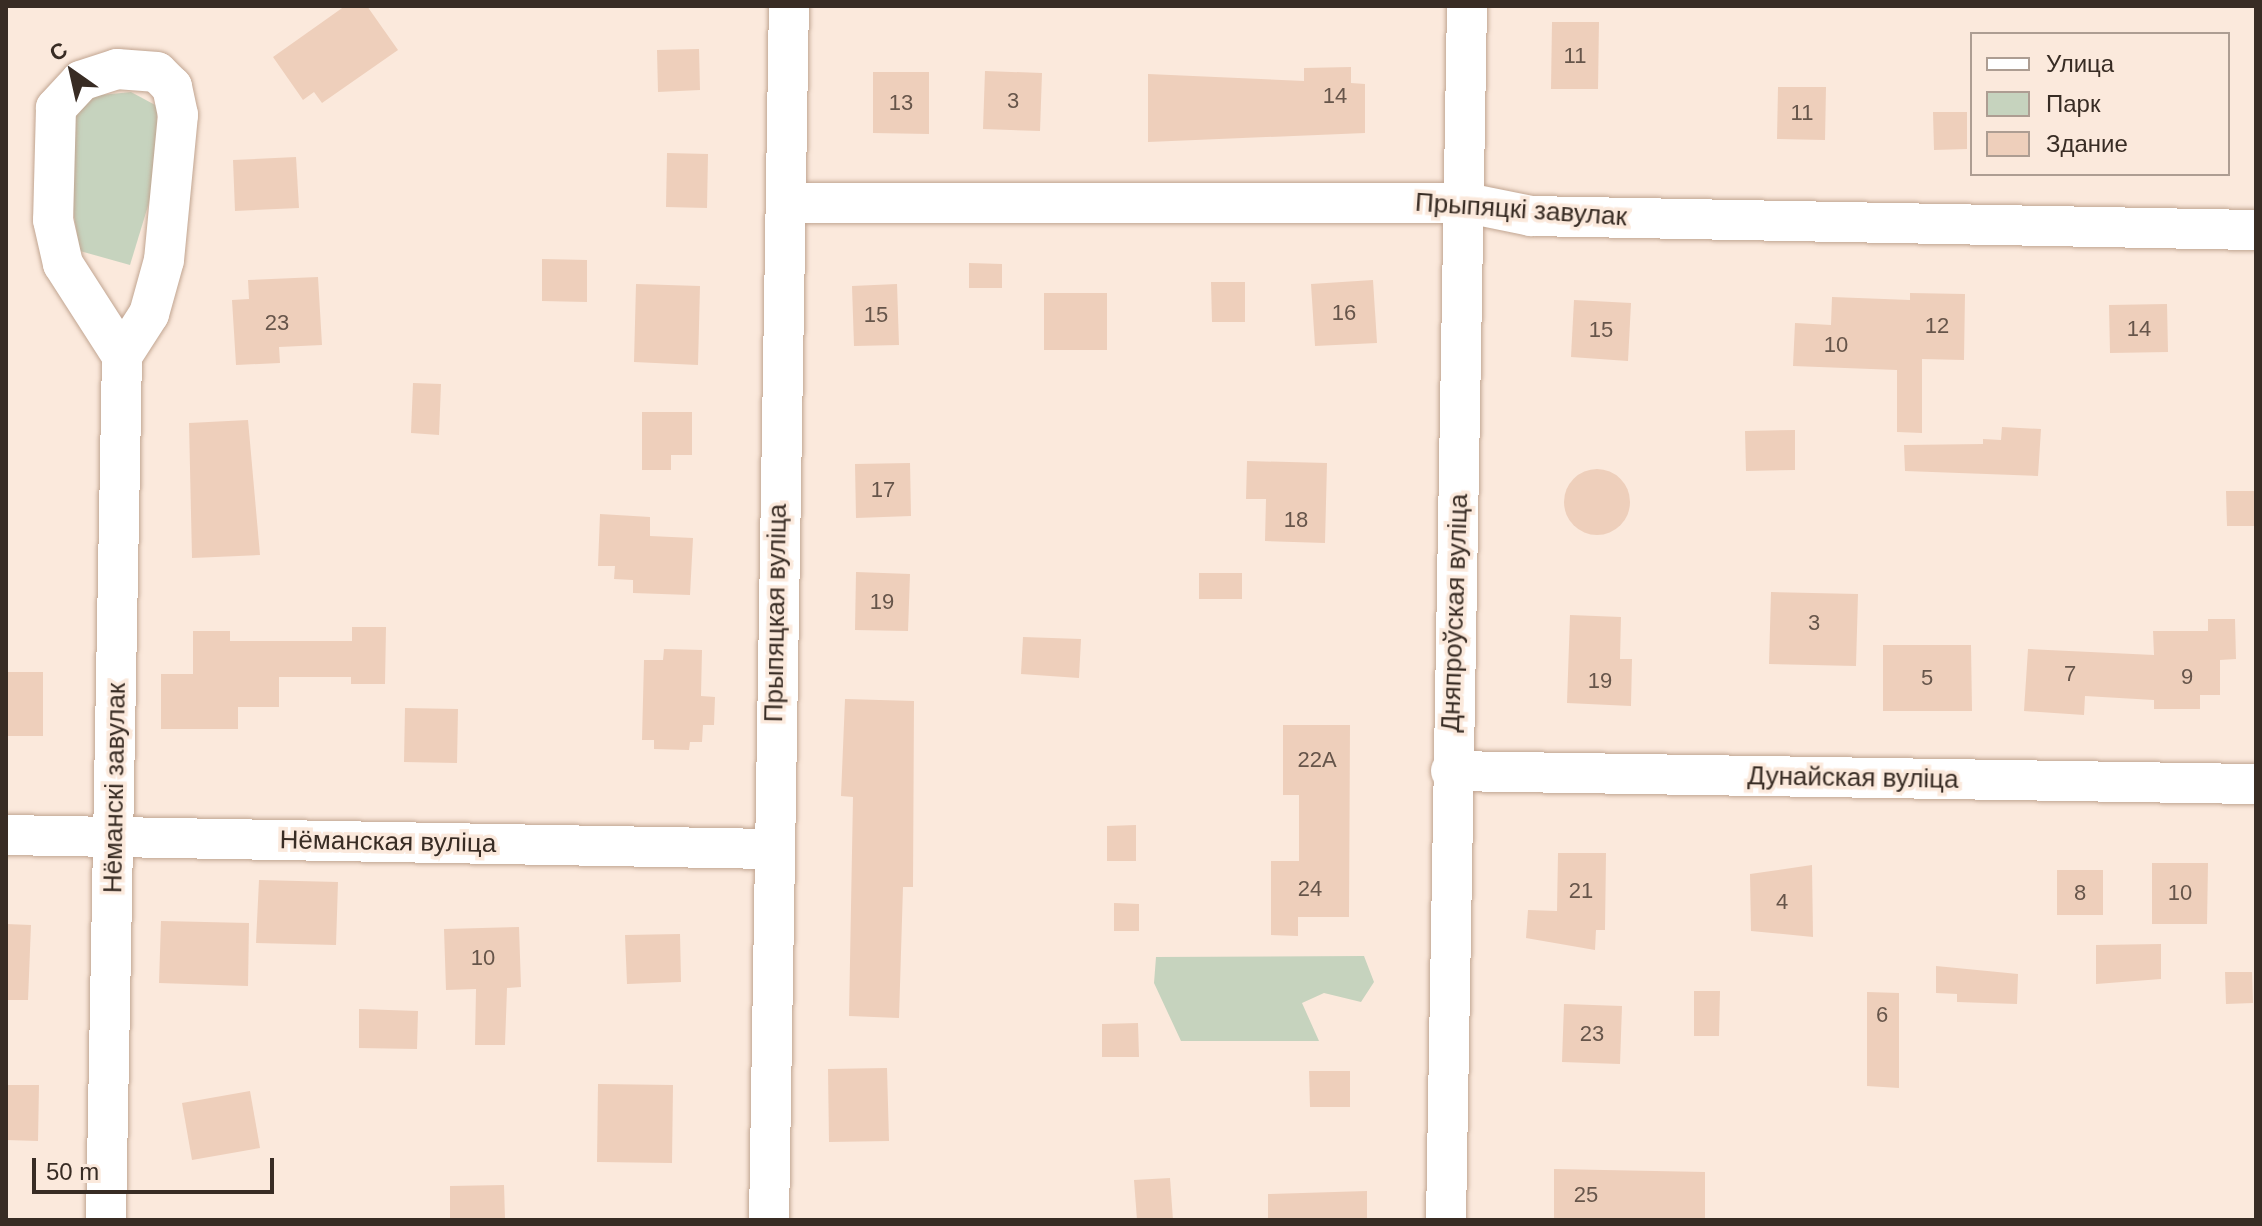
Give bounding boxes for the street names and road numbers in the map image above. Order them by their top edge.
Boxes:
street label: Прыпяцкі завулак [1414,187,1628,233]
street label: Дняпроўская вуліца [1435,493,1475,733]
street label: Прыпяцкая вуліца [758,503,794,723]
street label: Нёманскі завулак [98,683,132,893]
street label: Дунайская вуліца [1747,761,1959,795]
street label: Нёманская вуліца [279,825,497,859]

